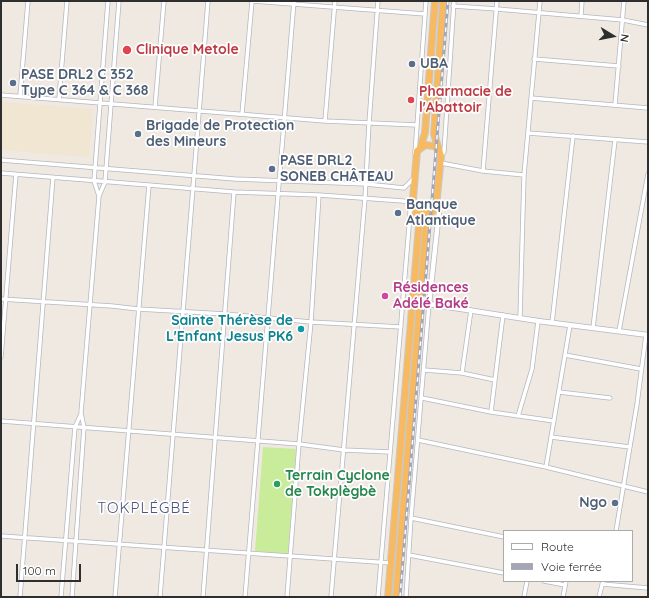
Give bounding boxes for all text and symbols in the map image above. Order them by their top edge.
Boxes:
north arrow [593,16,633,56]
text: N [617,33,632,43]
place label: Clinique Metole [136,42,239,58]
marker: Clinique Metole [121,44,133,56]
place label: UBA [420,56,448,72]
marker: UBA [407,59,417,69]
place label: PASE DRL2 C 352 Type C 364 & C 368 [21,67,148,100]
marker: PASE DRL2 C 352 Type C 364 & C 368 [8,78,18,88]
place label: Pharmacie de l'Abattoir [419,84,512,116]
marker: Pharmacie de l'Abattoir [406,95,416,105]
place label: Brigade de Protection des Mineurs [146,118,294,150]
marker: Brigade de Protection des Mineurs [133,129,143,139]
place label: PASE DRL2 SONEB CHÂTEAU [280,153,394,186]
marker: PASE DRL2 SONEB CHÂTEAU [267,164,277,174]
place label: Banque Atlantique [406,197,476,230]
marker: Banque Atlantique [393,208,403,218]
place label: Résidences Adélé Baké [393,280,469,312]
marker: Résidences Adélé Baké [380,291,390,301]
place label: Sainte Thérèse de L'Enfant Jesus PK6 [166,313,293,346]
marker: Sainte Thérèse de L'Enfant Jesus PK6 [296,324,306,334]
place label: Terrain Cyclone de Tokplègbè [285,468,390,500]
marker: Terrain Cyclone de Tokplègbè [272,479,282,489]
place label: Ngo [579,495,607,511]
marker: Ngo [610,498,620,508]
district label: TOKPLÉGBÉ [97,499,191,517]
legend [503,530,633,582]
text: Route [541,539,574,554]
scale bar [18,556,83,582]
text: Voie ferrée [541,559,602,574]
text: 100 m [23,563,56,578]

